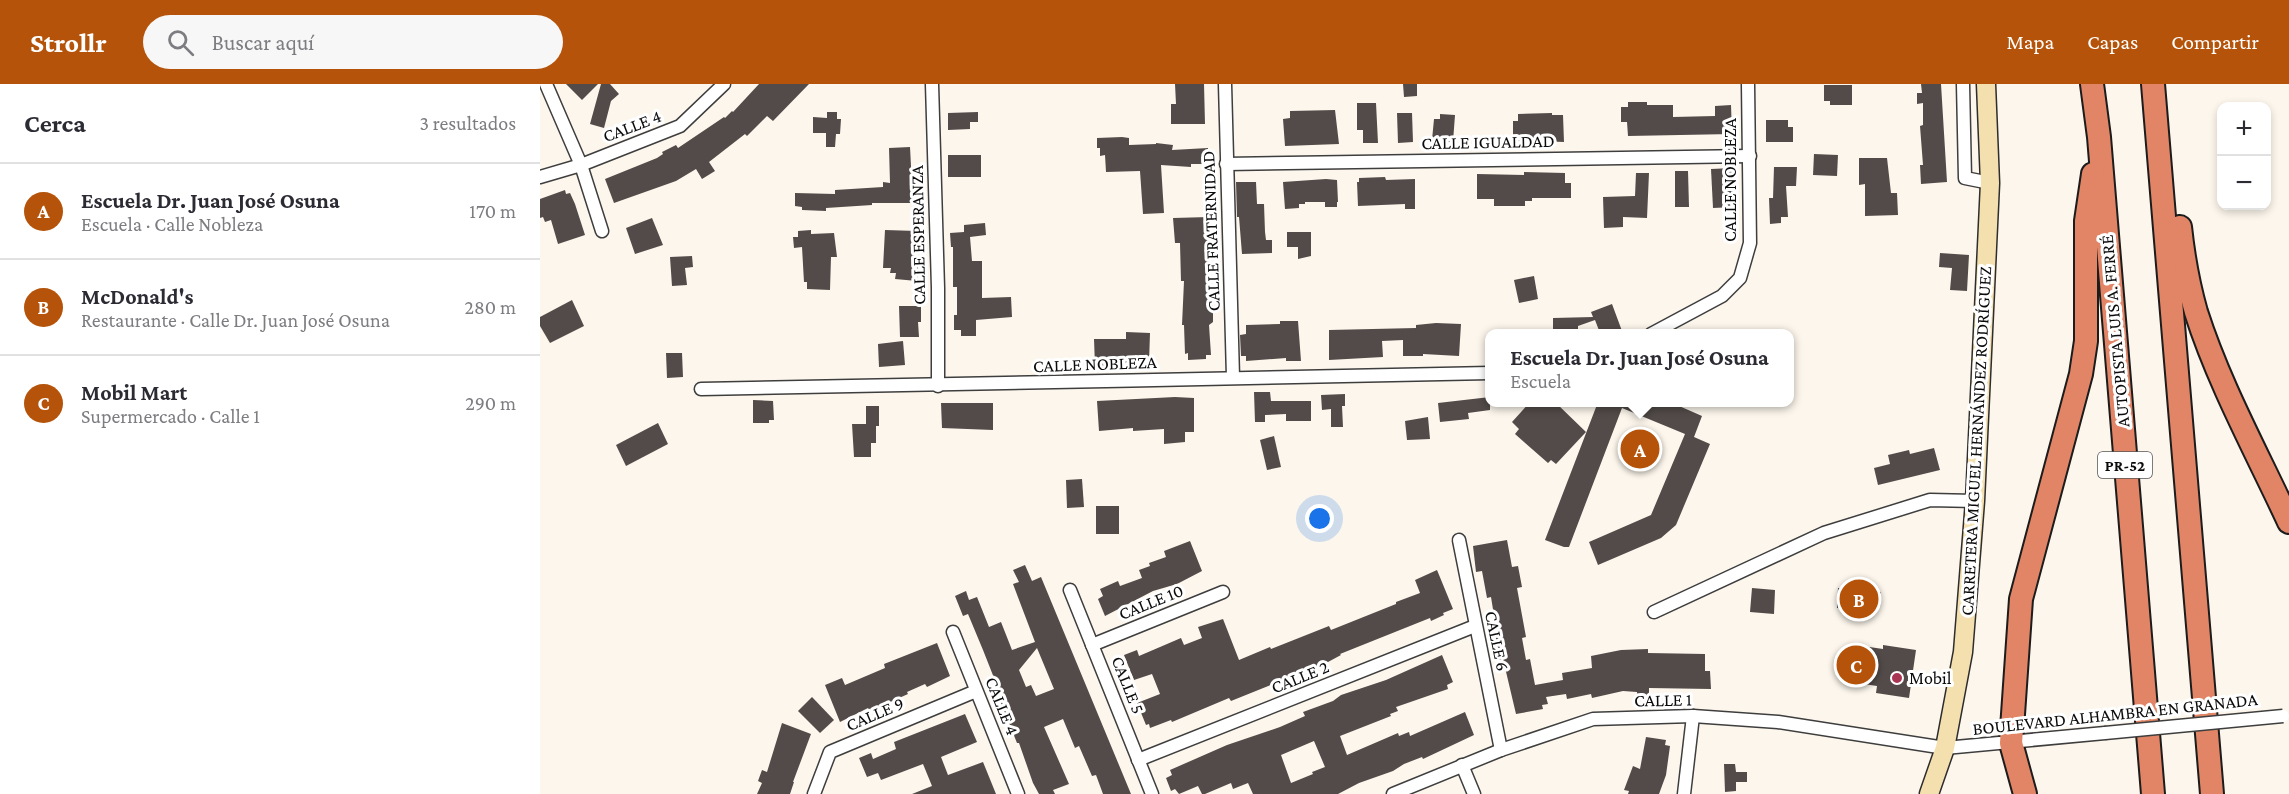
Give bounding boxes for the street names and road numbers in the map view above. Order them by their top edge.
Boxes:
street label: CALLE 4 [600,106,664,146]
street label: CALLE NOBLEZA [1720,117,1740,242]
street label: CALLE IGUALDAD [1421,131,1555,153]
street label: CALLE FRATERNIDAD [1198,150,1224,312]
street label: CALLE ESPERANZA [907,164,929,305]
street label: AUTOPISTA LUIS A. FERRÉ [2097,234,2133,428]
street label: CARRETERA MIGUEL HERNÁNDEZ RODRÍGUEZ [1957,266,1995,616]
street label: CALLE NOBLEZA [1033,352,1158,376]
road number: PR-52 [2098,452,2152,478]
street label: CALLE 10 [1116,580,1186,624]
street label: CALLE 6 [1481,609,1513,673]
street label: CALLE 5 [1107,653,1149,717]
street label: CALLE 2 [1268,656,1332,698]
street label: CALLE 4 [981,674,1023,738]
street label: CALLE 1 [1634,689,1692,711]
street label: BOULEVARD ALHAMBRA EN GRANADA [1971,689,2259,739]
street label: CALLE 9 [843,693,907,735]

